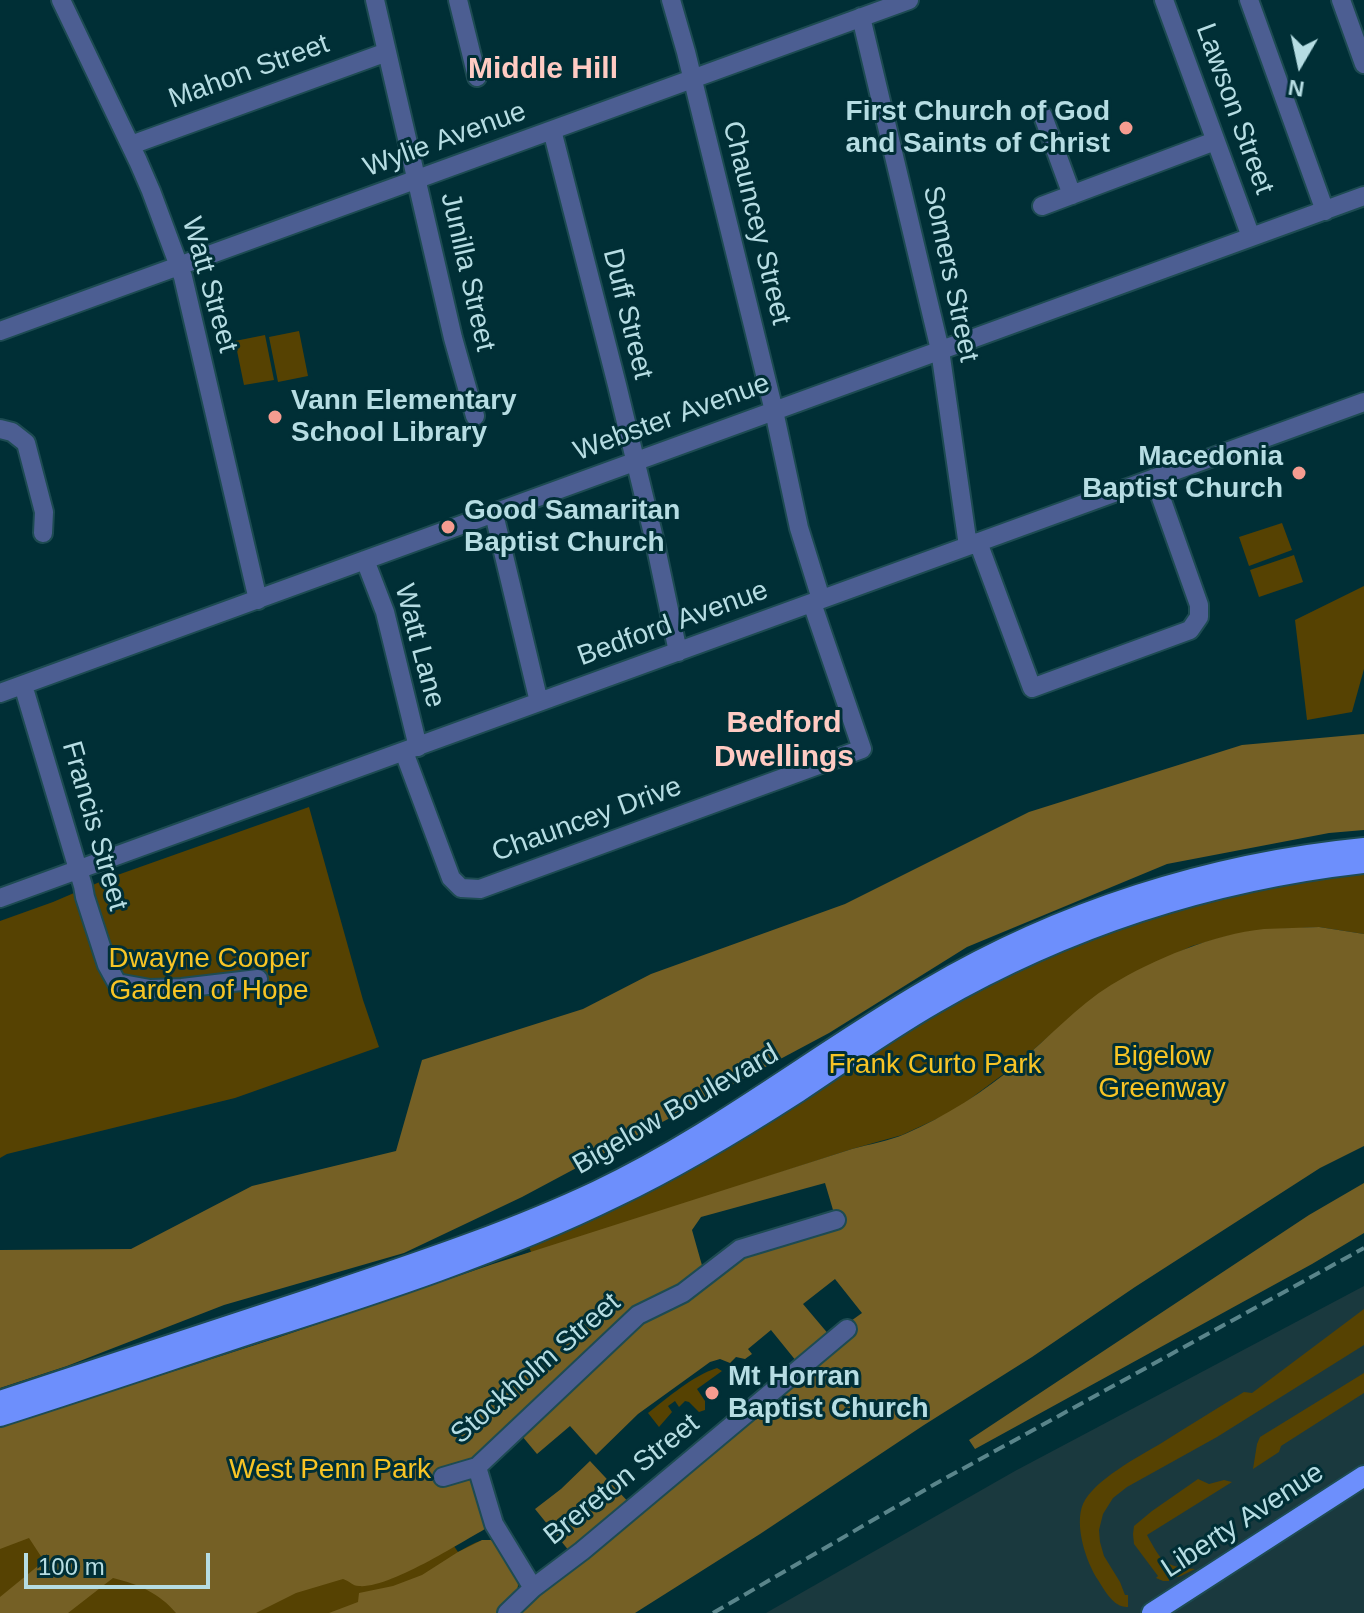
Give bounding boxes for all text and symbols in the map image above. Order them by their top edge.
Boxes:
street label: Lawson Street [1188,19,1280,199]
north arrow [1260,24,1340,104]
street label: Mahon Street [164,27,334,117]
district label: Middle Hill [468,52,618,88]
text: N [1286,75,1306,102]
street label: Wylie Avenue [359,95,531,185]
place label: First Church of God and Saints of Christ [846,95,1110,161]
street label: Chauncey Street [714,118,798,328]
marker: First Church of God and Saints of Christ [1117,119,1135,137]
street label: Somers Street [915,183,985,365]
street label: Junilla Street [432,189,502,355]
street label: Watt Street [174,214,244,356]
street label: Duff Street [595,245,659,383]
street label: Webster Avenue [569,367,775,469]
place label: Vann Elementary School Library [291,384,517,450]
marker: Vann Elementary School Library [266,408,284,426]
place label: Macedonia Baptist Church [1082,440,1283,506]
marker: Macedonia Baptist Church [1290,464,1308,482]
place label: Good Samaritan Baptist Church [464,494,680,560]
marker: Good Samaritan Baptist Church [439,518,457,536]
street label: Bedford Avenue [573,574,773,674]
street label: Watt Lane [386,581,452,711]
district label: Bedford Dwellings [714,706,854,776]
street label: Francis Street [54,738,134,914]
street label: Chauncey Drive [488,770,686,870]
park label: Dwayne Cooper Garden of Hope [109,942,309,1008]
street label: Bigelow Boulevard [567,1037,785,1183]
park label: Bigelow Greenway [1098,1040,1226,1106]
park label: Frank Curto Park [828,1048,1042,1082]
street label: Stockholm Street [445,1286,627,1452]
place label: Mt Horran Baptist Church [728,1360,929,1426]
marker: Mt Horran Baptist Church [703,1384,721,1402]
street label: Brereton Street [538,1407,706,1553]
park label: West Penn Park [229,1453,431,1487]
street label: Liberty Avenue [1156,1456,1330,1586]
scale bar [28,1537,214,1587]
text: 100 m [38,1553,105,1580]

